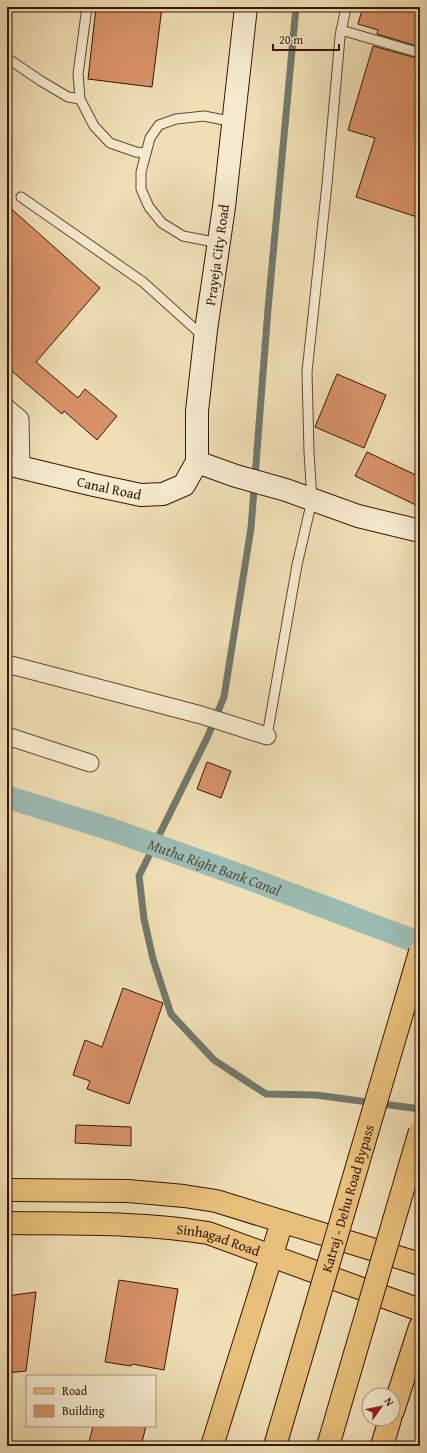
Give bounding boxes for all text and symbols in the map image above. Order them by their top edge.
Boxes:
scale bar [273,26,339,52]
text: 20 m [279,31,303,48]
street label: Prayeja City Road [200,202,234,307]
street label: Canal Road [75,471,144,505]
water label: Mutha Right Bank Canal [145,833,284,900]
street label: Katraj - Dehu Road Bypass [316,1122,379,1275]
street label: Sinhagad Road [175,1219,263,1261]
legend [26,1375,156,1427]
text: Road [62,1382,88,1399]
north arrow [361,1387,401,1427]
text: N [381,1394,398,1410]
text: Building [62,1402,105,1419]

